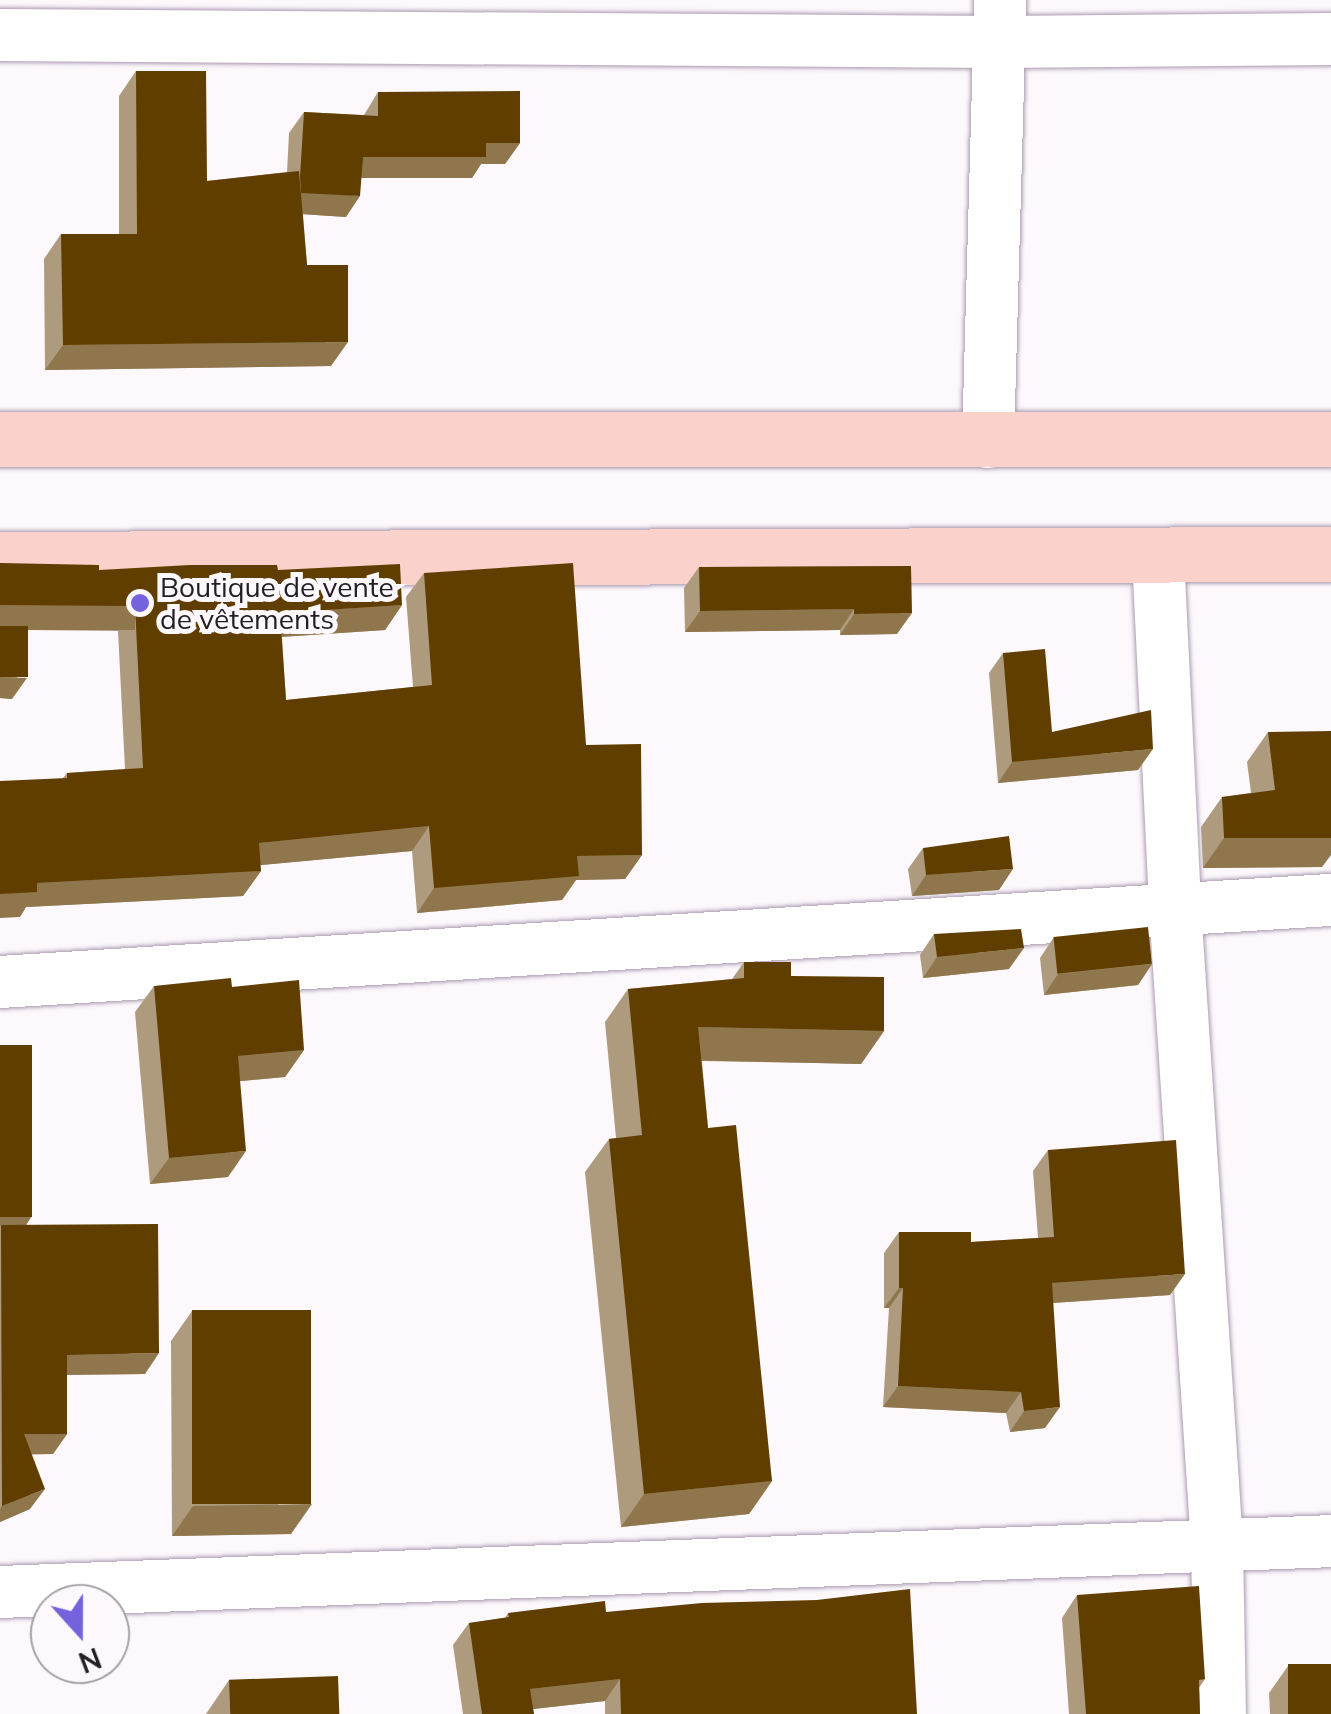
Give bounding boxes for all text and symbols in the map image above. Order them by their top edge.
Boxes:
place label: Boutique de vente de vêtements [160,570,394,636]
marker: Boutique de vente de vêtements [129,592,151,614]
north arrow [30,1584,130,1684]
text: N [74,1640,106,1681]

